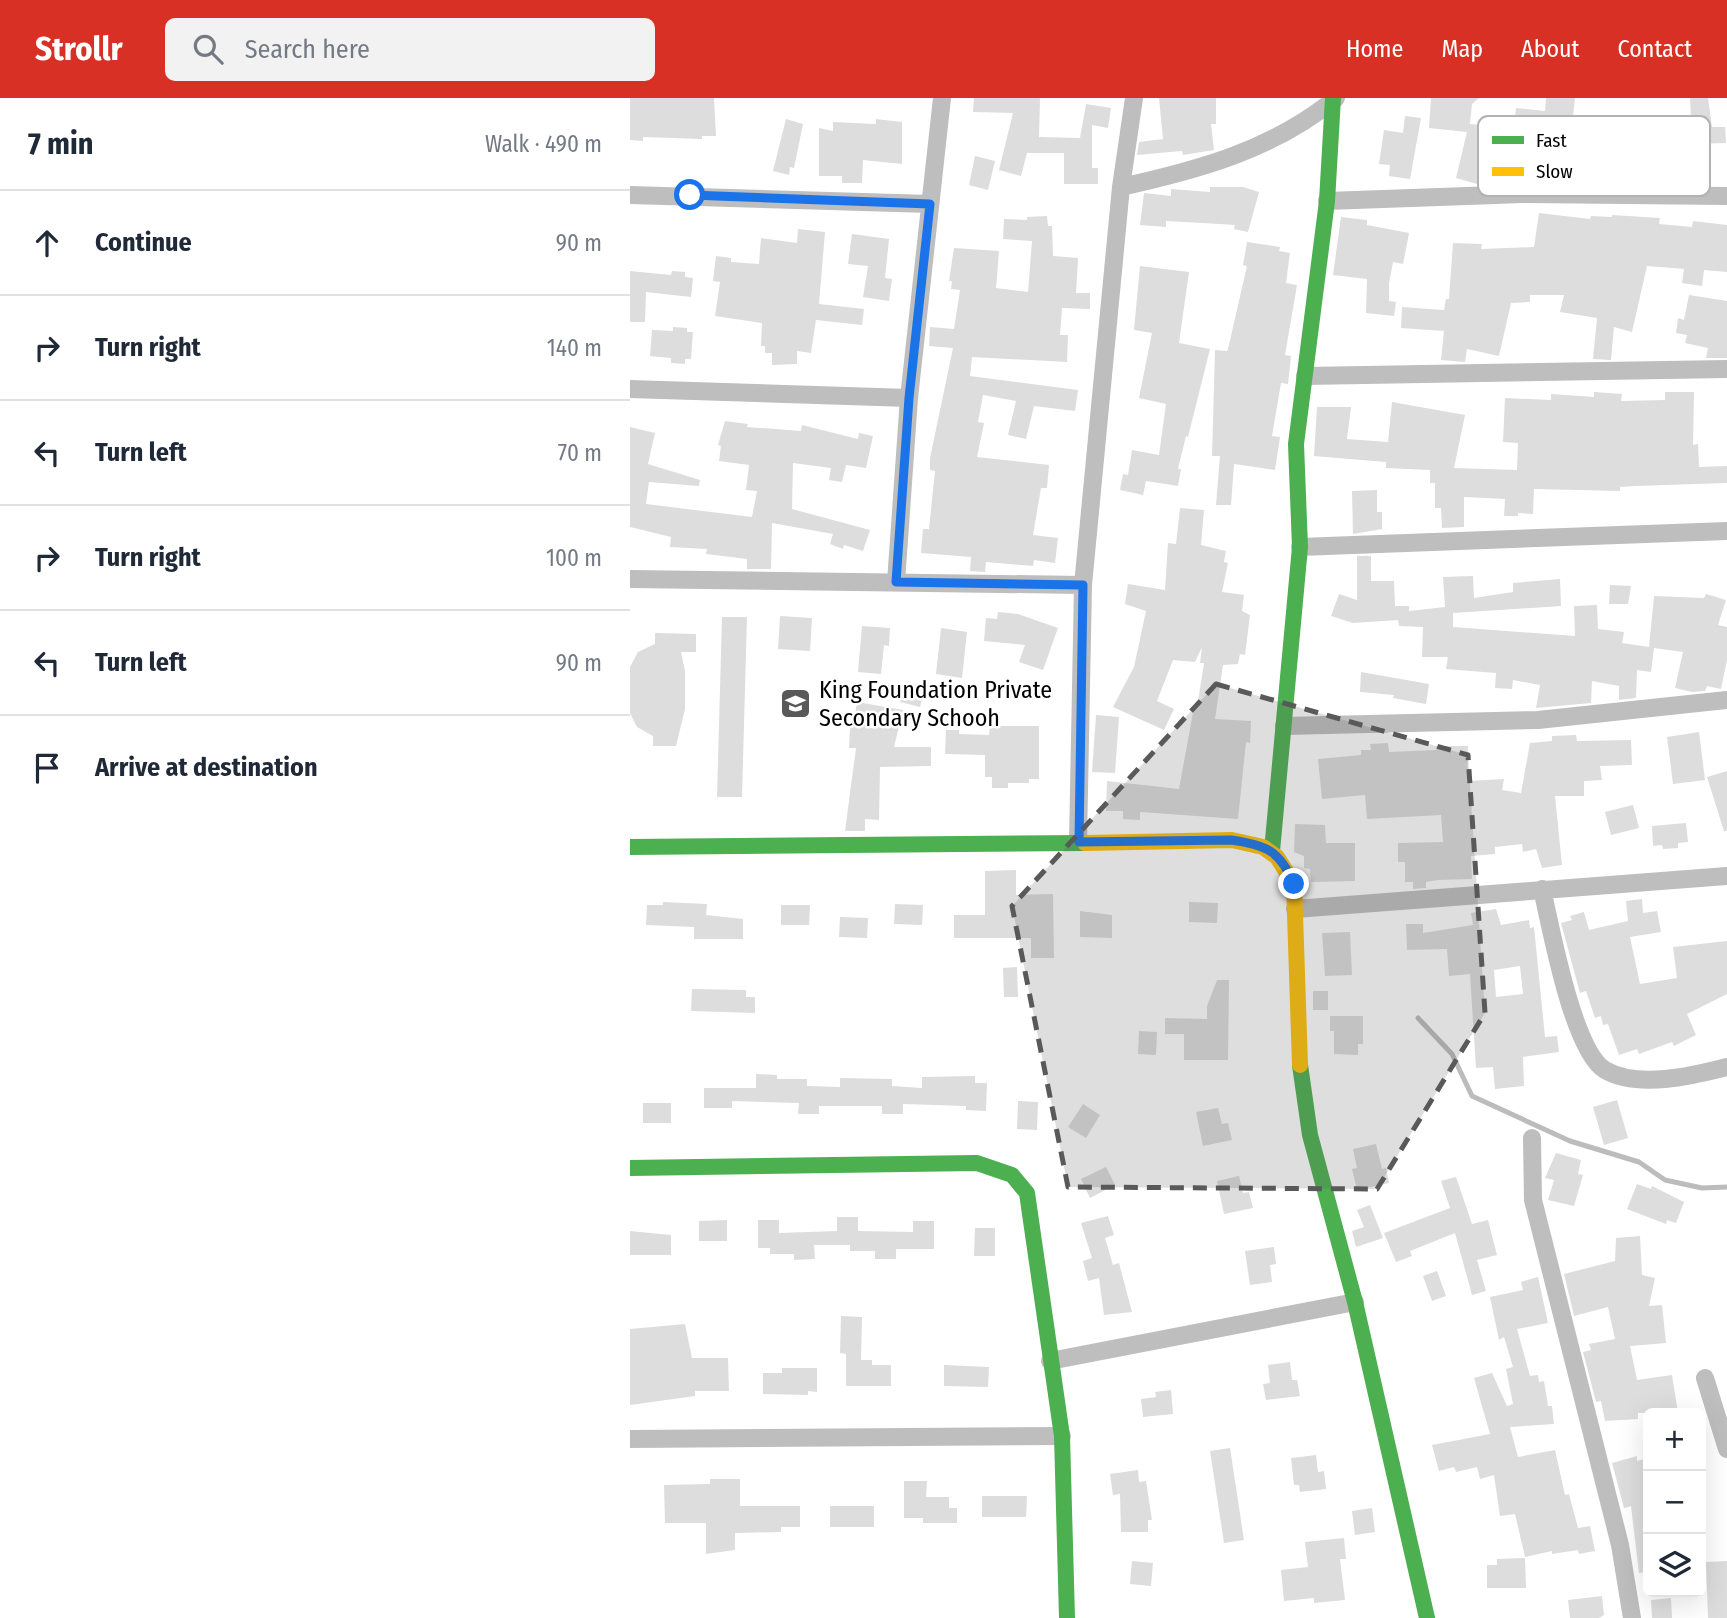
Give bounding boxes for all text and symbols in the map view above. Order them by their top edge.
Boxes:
search box [165,18,655,81]
text: Strollr [35,29,123,69]
icon: search [189,30,227,68]
text: Search here [245,34,370,65]
text: Home [1346,35,1403,63]
text: Map [1441,35,1483,63]
text: About [1521,35,1579,63]
text: Contact [1617,35,1692,63]
legend [1478,116,1710,196]
text: 7 min [28,126,93,162]
text: Fast [1536,129,1567,152]
text: Walk · 490 m [485,130,602,158]
text: Slow [1536,160,1573,183]
route start [674,179,705,210]
icon: ahead [28,224,66,262]
text: Continue [95,227,192,258]
text: 90 m [556,229,602,257]
icon: right [28,329,66,367]
text: Turn right [95,332,201,363]
text: 140 m [547,334,602,362]
icon: left [28,434,66,472]
text: Turn left [95,437,187,468]
text: 70 m [558,439,602,467]
icon: right [28,539,66,577]
text: Turn right [95,542,201,573]
text: 100 m [546,544,602,572]
icon: left [28,644,66,682]
text: Turn left [95,647,187,678]
text: 90 m [556,649,602,677]
place label: King Foundation Private Secondary Schooh [819,676,1052,732]
school or university icon: King Foundation Private Secondary Schooh [779,687,813,721]
icon: arrive [28,749,66,787]
text: Arrive at destination [95,752,318,783]
route end [1278,868,1309,899]
map controls [1643,1408,1706,1597]
button: + [1643,1408,1706,1471]
button: − [1643,1471,1706,1534]
button: layers [1643,1534,1706,1597]

